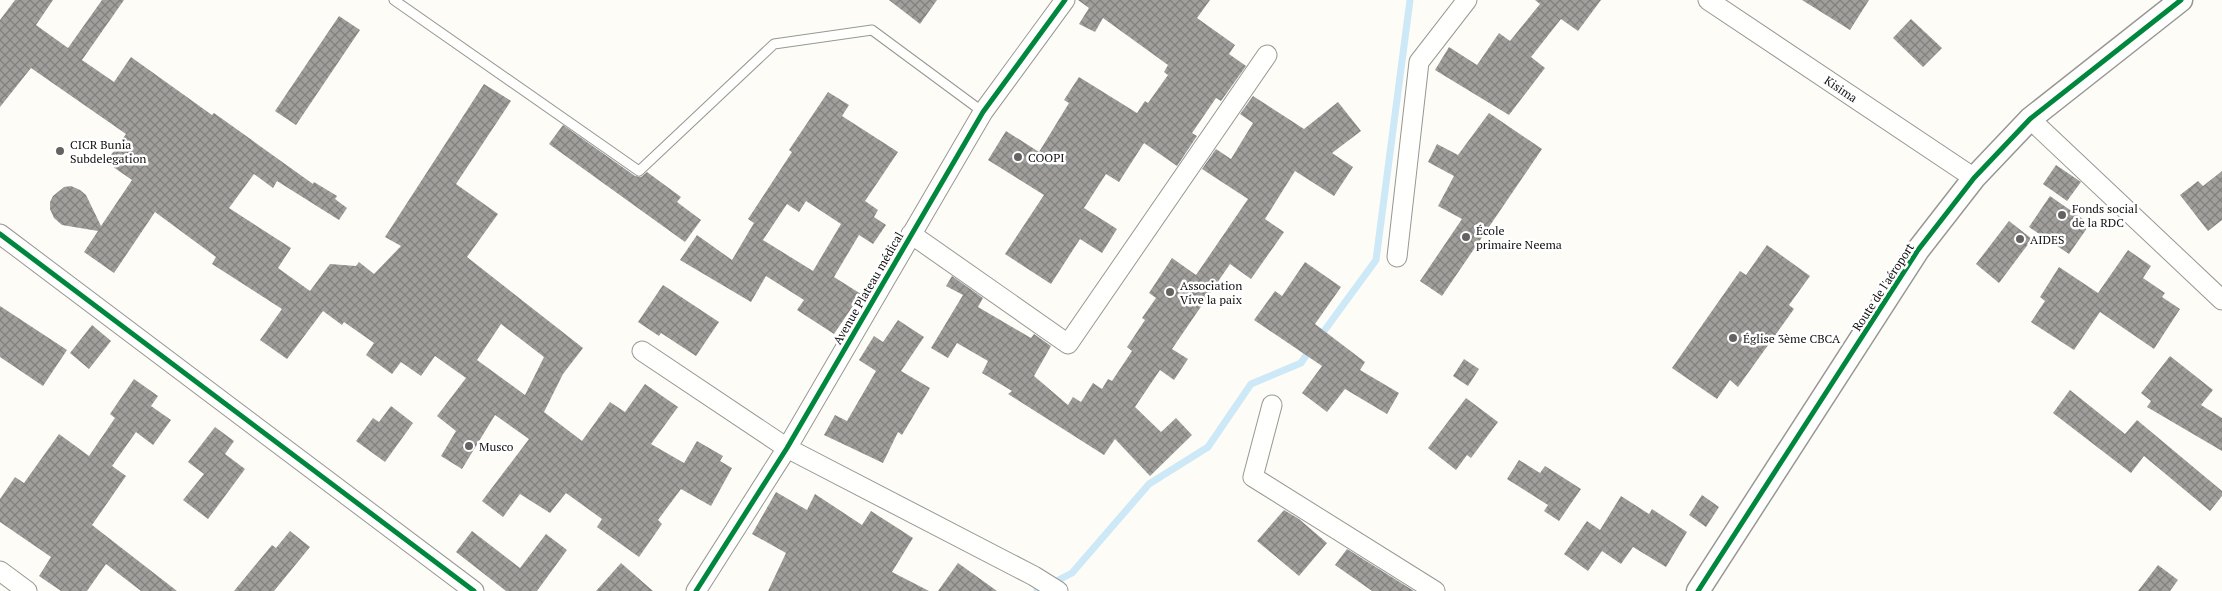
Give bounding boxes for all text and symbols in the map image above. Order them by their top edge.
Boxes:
street label: Kisima [1822,73,1860,105]
place label: CICR Bunia Subdelegation [70,137,146,166]
marker: CICR Bunia Subdelegation [54,145,66,157]
place label: COOPI [1028,150,1065,165]
marker: COOPI [1012,151,1024,163]
place label: Fonds social de la RDC [2072,201,2138,230]
marker: Fonds social de la RDC [2056,209,2068,221]
place label: École primaire Neema [1476,223,1562,252]
street label: Avenue Plateau médical [830,229,907,347]
marker: École primaire Neema [1460,231,1472,243]
place label: AIDES [2030,232,2064,247]
marker: AIDES [2014,233,2026,245]
street label: Route de l'aéroport [1849,240,1917,334]
place label: Association Vive la paix [1180,278,1243,307]
marker: Association Vive la paix [1164,286,1176,298]
place label: Église 3ème CBCA [1743,331,1841,346]
marker: Église 3ème CBCA [1727,332,1739,344]
place label: Musco [479,439,514,454]
marker: Musco [463,440,475,452]

